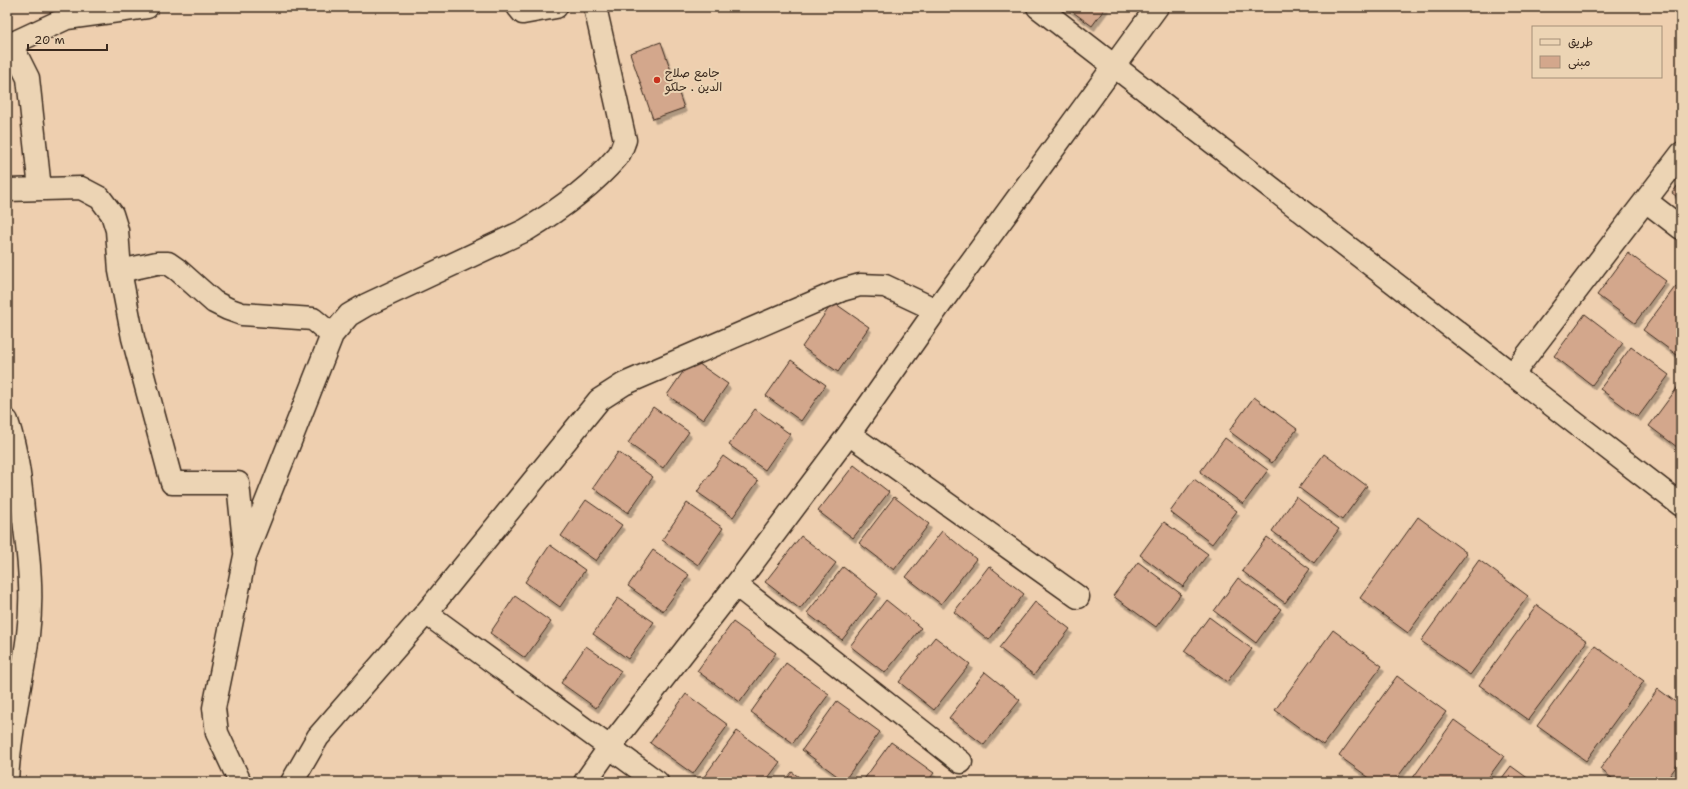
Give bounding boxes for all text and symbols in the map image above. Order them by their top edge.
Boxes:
scale bar [28,26,107,52]
legend [1532,26,1662,78]
text: 20 m [34,32,65,48]
text: طريق [1568,34,1593,50]
text: مبنى [1568,54,1591,70]
place label: جامع صلاح الدين . حلكو [664,65,722,95]
marker: جامع صلاح الدين . حلكو [652,75,662,85]

